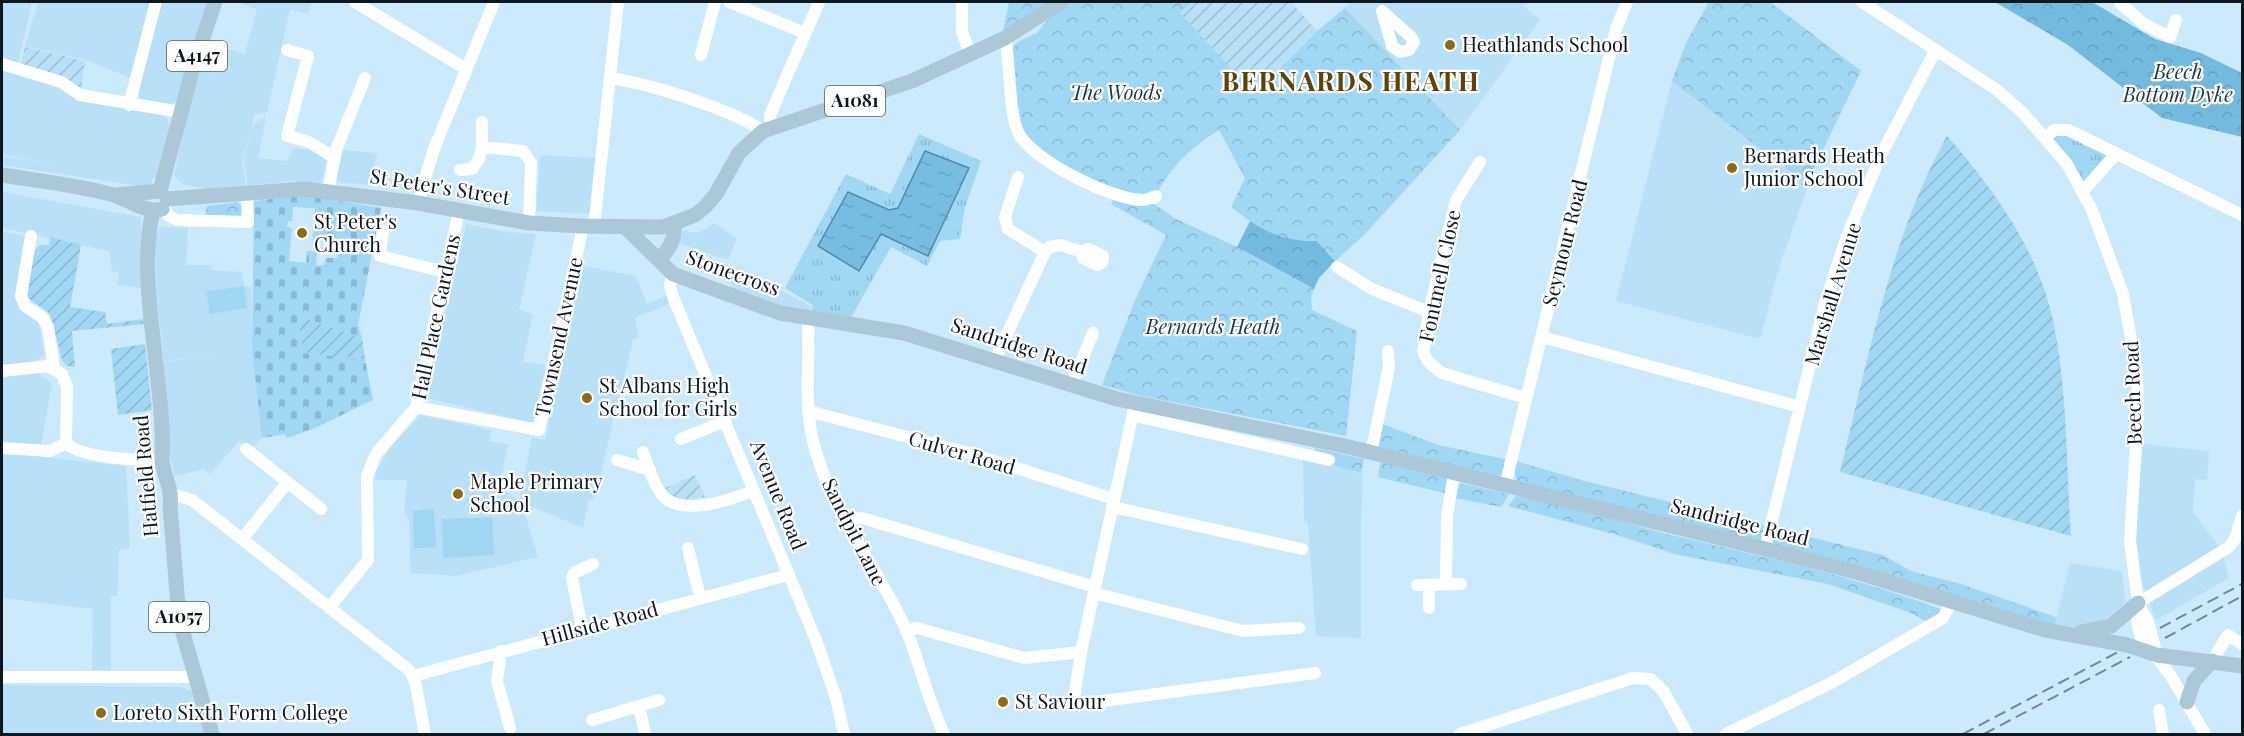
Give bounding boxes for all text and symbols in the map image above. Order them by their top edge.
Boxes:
place label: Heathlands School [1462,30,1629,57]
marker: Heathlands School [1443,38,1457,52]
road number: A4147 [167,41,227,71]
park label: Beech Bottom Dyke [2122,57,2233,107]
district label: BERNARDS HEATH [1222,63,1480,98]
park label: The Woods [1070,78,1162,105]
road number: A1081 [825,86,885,116]
place label: Bernards Heath Junior School [1743,141,1885,191]
street label: St Peter's Street [368,161,513,210]
marker: Bernards Heath Junior School [1725,161,1739,175]
street label: Seymour Road [1535,176,1592,309]
place label: St Peter's Church [314,207,397,257]
street label: Fontmell Close [1411,207,1466,344]
street label: Marshall Avenue [1797,219,1866,369]
marker: St Peter's Church [295,226,309,240]
street label: Hall Place Gardens [404,231,465,402]
street label: Stonecross [683,242,784,301]
street label: Townsend Avenue [527,254,588,419]
street label: Sandridge Road [948,310,1091,379]
park label: Bernards Heath [1145,312,1280,339]
street label: Beech Road [2116,340,2147,446]
place label: St Albans High School for Girls [599,371,738,421]
marker: St Albans High School for Girls [580,391,594,405]
street label: Hatfield Road [126,414,163,538]
street label: Culver Road [906,423,1019,480]
street label: Avenue Road [745,434,814,554]
place label: Maple Primary School [470,467,603,517]
street label: Sandpit Lane [817,473,894,590]
marker: Maple Primary School [451,487,465,501]
street label: Sandridge Road [1668,490,1813,551]
street label: Hillside Road [538,594,661,651]
road number: A1057 [149,602,209,632]
place label: St Saviour [1015,687,1105,714]
marker: St Saviour [996,695,1010,709]
place label: Loreto Sixth Form College [113,698,348,725]
marker: Loreto Sixth Form College [94,706,108,720]

